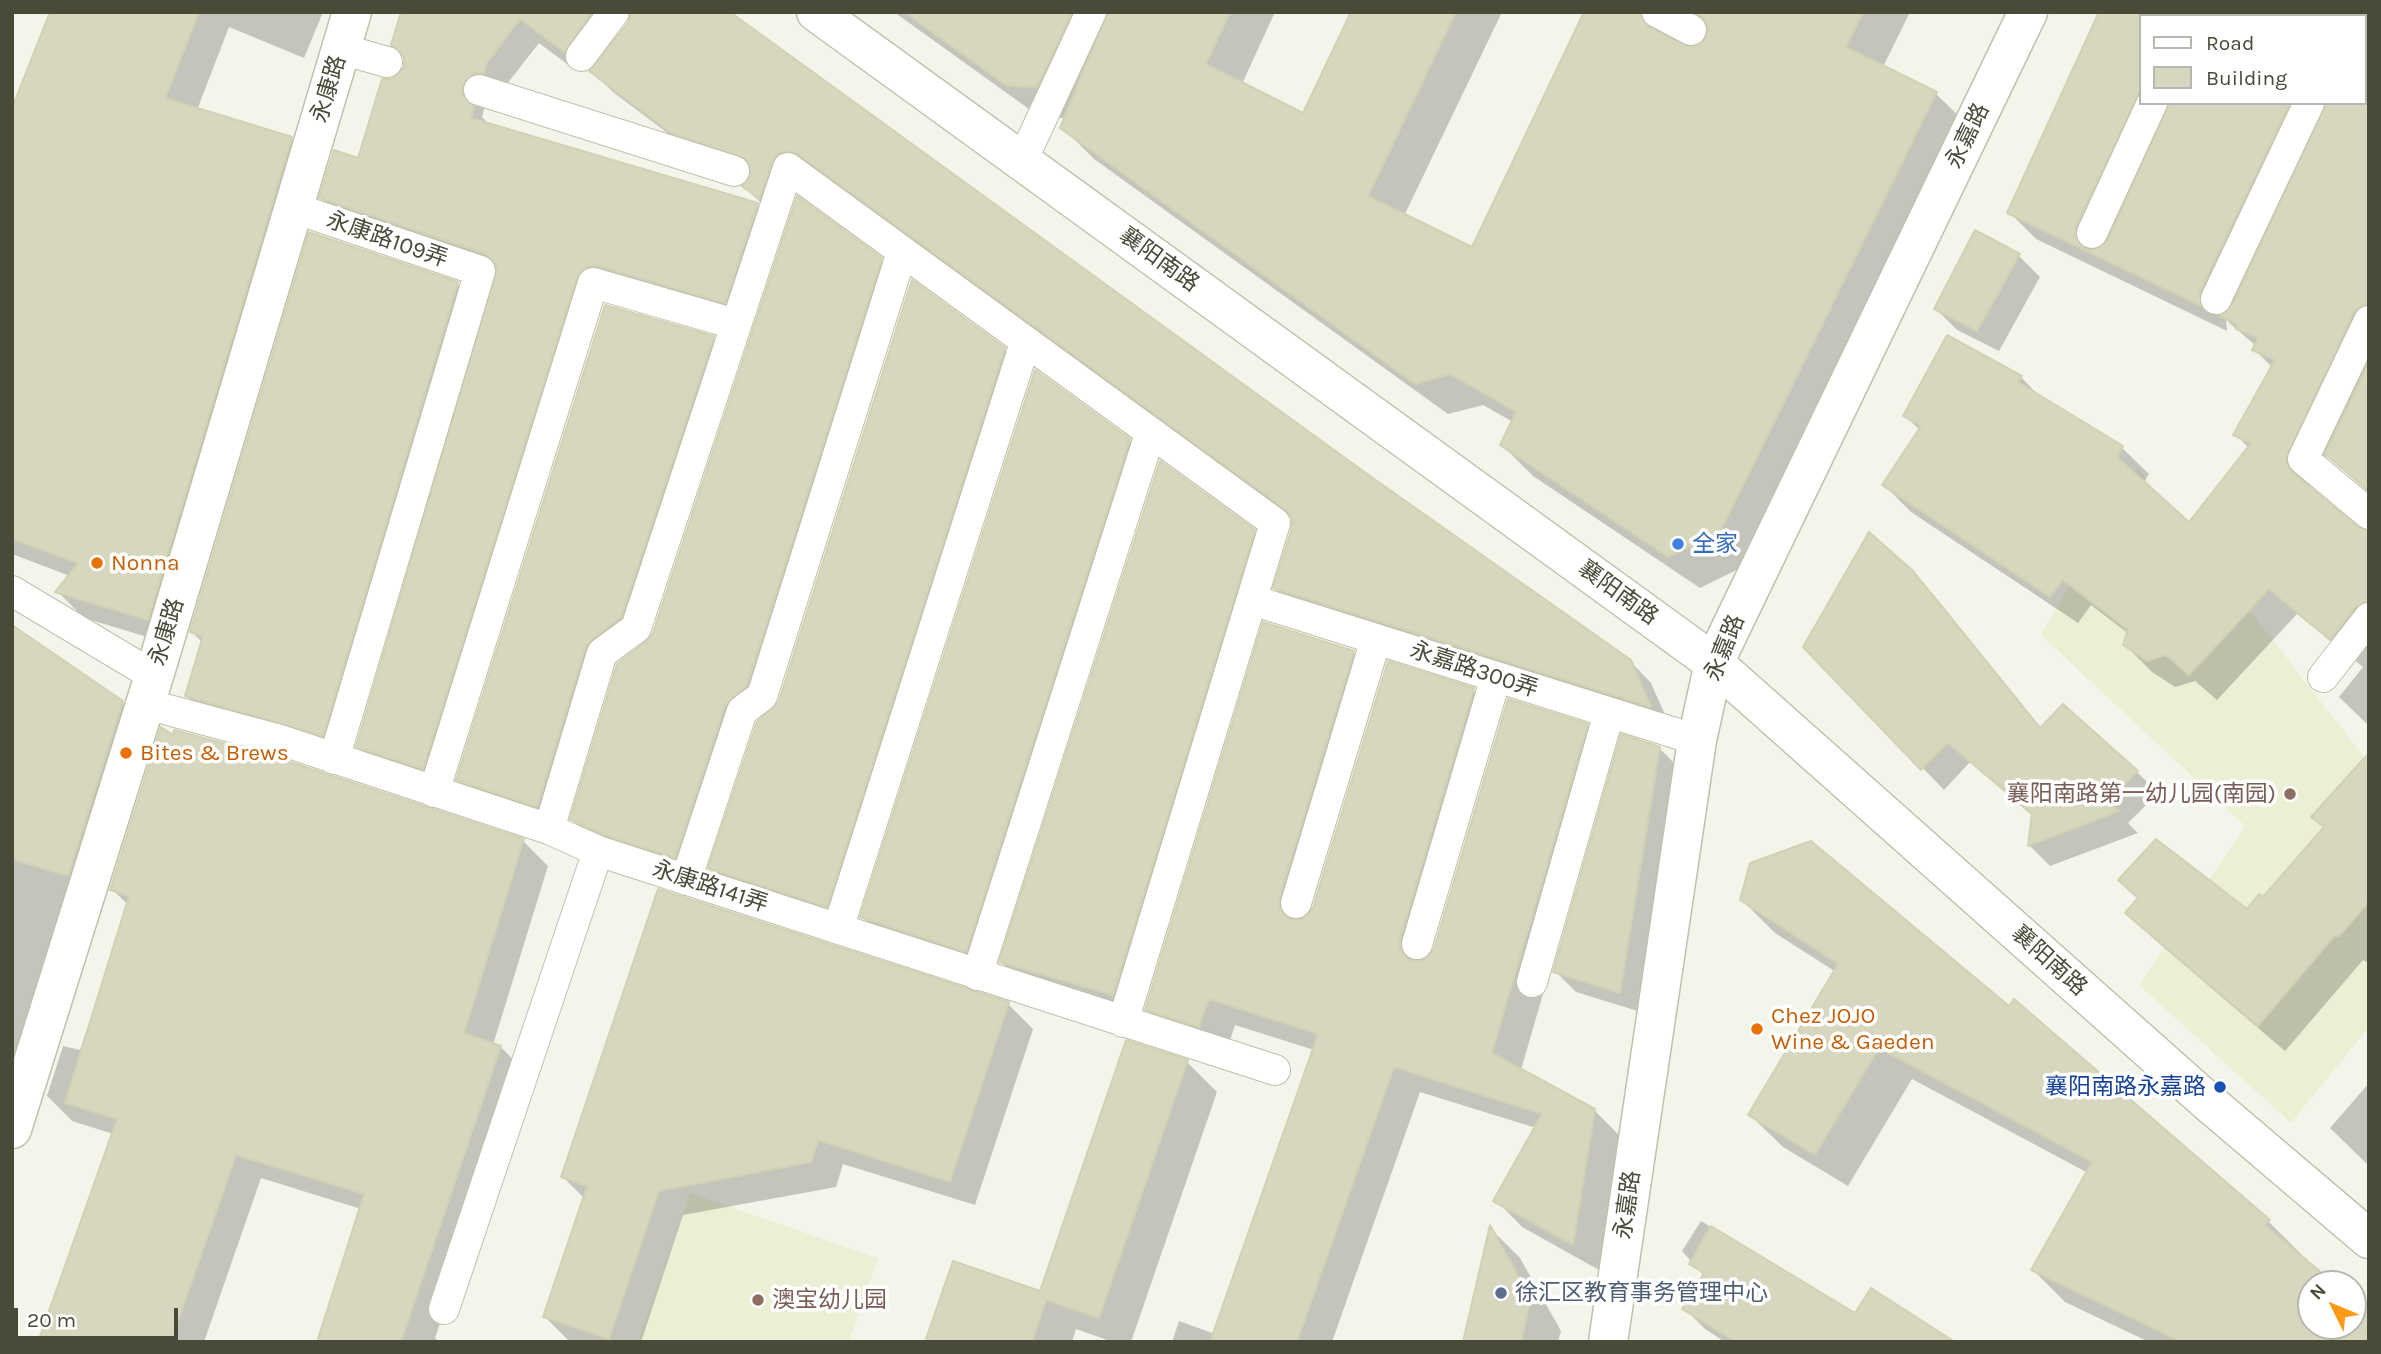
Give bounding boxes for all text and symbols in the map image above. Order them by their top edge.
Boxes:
legend [2140,14,2367,105]
text: Road [2206,31,2254,55]
street label: 永康路 [306,52,352,126]
text: Building [2206,66,2287,90]
street label: 永嘉路 [1940,99,1996,173]
street label: 永康路109弄 [323,206,451,274]
street label: 襄阳南路 [1114,222,1204,298]
place label: 全家 [1692,530,1738,558]
marker: 全家 [1670,536,1686,552]
place label: Nonna [111,549,180,577]
marker: Nonna [89,555,105,571]
street label: 襄阳南路 [1573,555,1663,631]
street label: 永康路 [144,595,190,669]
street label: 永嘉路 [1699,611,1751,685]
street label: 永嘉路300弄 [1407,636,1541,704]
place label: Bites & Brews [140,739,289,767]
marker: Bites & Brews [118,745,134,761]
place label: 襄阳南路第一幼儿园(南园) [2007,780,2276,808]
marker: 襄阳南路第一幼儿园(南园) [2282,786,2298,802]
street label: 永康路141弄 [649,855,771,919]
street label: 襄阳南路 [2006,920,2092,1002]
place label: Chez JOJO Wine & Gaeden [1771,1002,1935,1056]
marker: Chez JOJO Wine & Gaeden [1749,1021,1765,1037]
place label: 襄阳南路永嘉路 [2045,1073,2206,1101]
marker: 襄阳南路永嘉路 [2212,1079,2228,1095]
street label: 永嘉路 [1610,1169,1646,1241]
north arrow [2297,1270,2367,1340]
place label: 徐汇区教育事务管理中心 [1515,1279,1768,1307]
text: N [2305,1280,2331,1305]
marker: 徐汇区教育事务管理中心 [1493,1285,1509,1301]
place label: 澳宝幼儿园 [772,1286,887,1314]
marker: 澳宝幼儿园 [750,1292,766,1308]
scale bar [18,1294,182,1338]
text: 20 m [27,1308,76,1332]

